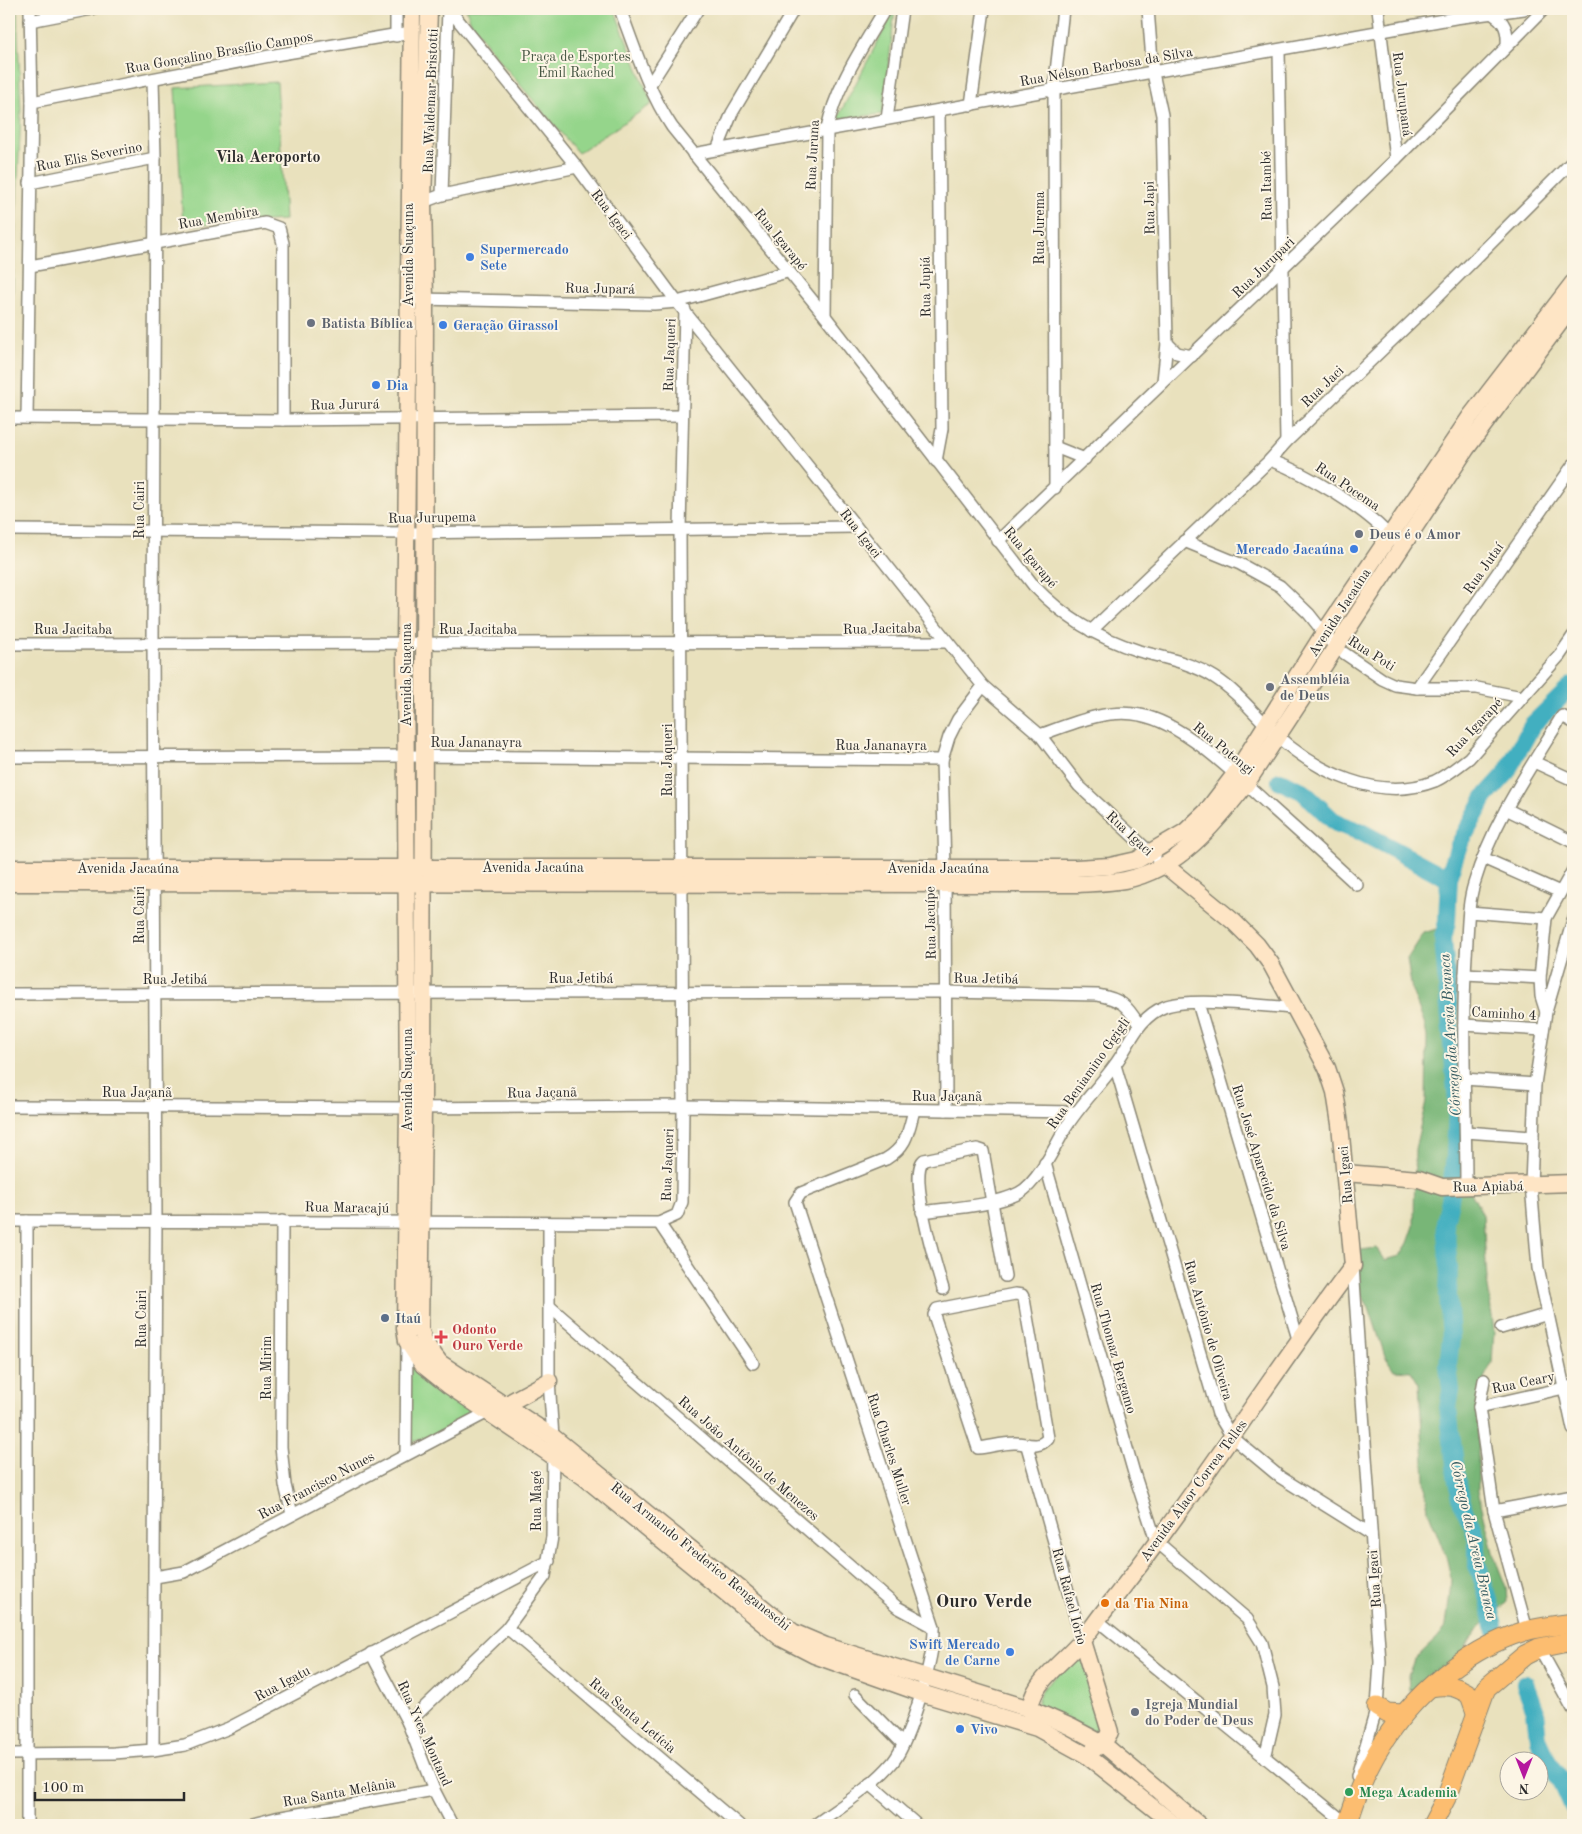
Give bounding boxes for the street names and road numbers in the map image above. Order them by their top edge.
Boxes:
street label: Rua Waldemar Bristotti [421,28,441,174]
street label: Rua Gonçalino Brasílio Campos [124,30,314,76]
street label: Rua Nelson Barbosa da Silva [1019,45,1194,89]
street label: Rua Jurupaná [1390,51,1414,137]
street label: Rua Juruna [804,119,822,191]
street label: Rua Elis Severino [35,140,144,174]
street label: Rua Itambé [1259,151,1275,221]
street label: Rua Japi [1143,181,1157,235]
street label: Rua Igaci [588,187,634,242]
street label: Rua Jurema [1033,191,1047,265]
street label: Avenida Suaçuna [402,203,416,307]
street label: Rua Membira [177,204,259,232]
street label: Rua Igarapé [751,206,809,273]
street label: Rua Jurupari [1230,235,1298,301]
street label: Rua Jupiá [918,256,934,318]
street label: Rua Jupará [565,281,635,297]
street label: Rua Jaqueri [662,318,678,392]
street label: Rua Jaci [1299,363,1347,410]
street label: Rua Jururá [310,397,380,413]
street label: Rua Pocema [1313,460,1382,514]
street label: Rua Cairi [133,481,147,539]
street label: Rua Igaci [837,506,884,561]
street label: Rua Jurupema [388,510,476,526]
street label: Rua Igarapé [1001,525,1060,591]
street label: Rua Jutaí [1461,540,1507,597]
street label: Avenida Jacaúna [1306,566,1374,659]
street label: Rua Jacitaba [843,621,922,637]
street label: Rua Jacitaba [34,623,112,637]
street label: Avenida Suaçuna [400,623,414,727]
street label: Rua Jacitaba [439,623,517,637]
street label: Rua Poti [1345,634,1398,674]
street label: Rua Igarapé [1444,696,1505,760]
street label: Rua Potengi [1190,720,1257,778]
street label: Rua Jaqueri [661,723,675,797]
street label: Rua Jananayra [430,736,522,750]
street label: Rua Jananayra [835,739,927,753]
street label: Rua Igaci [1103,809,1156,859]
street label: Avenida Jacaúna [482,861,584,875]
street label: Avenida Jacaúna [77,862,179,876]
street label: Avenida Jacaúna [887,862,989,876]
street label: Rua Cairi [133,886,147,944]
street label: Rua Jacuípe [923,886,939,960]
street label: Rua Jetibá [953,971,1019,987]
street label: Rua Jetibá [548,972,614,986]
street label: Rua Jetibá [142,973,208,987]
street label: Caminho 4 [1471,1005,1537,1023]
street label: Rua Beniamino Ggigli [1045,1015,1133,1132]
street label: Avenida Suaçuna [401,1028,415,1132]
street label: Rua José Aparecido da Silva [1229,1083,1293,1252]
street label: Rua Jaçanã [507,1085,577,1101]
street label: Rua Jaçanã [102,1086,172,1100]
street label: Rua Jaçanã [912,1090,982,1104]
street label: Rua Jaqueri [660,1128,676,1202]
street label: Rua Igaci [1336,1145,1356,1205]
street label: Rua Apiabá [1452,1179,1524,1195]
street label: Rua Maracajú [305,1200,390,1216]
street label: Rua Antônio de Oliveira [1181,1259,1235,1402]
street label: Rua Thomaz Bergamo [1088,1281,1138,1415]
street label: Rua Cairi [135,1290,149,1348]
street label: Rua Mirim [260,1336,274,1400]
street label: Rua Ceary [1490,1369,1557,1397]
street label: Rua Charles Muller [864,1391,914,1507]
street label: Rua João Antônio de Menezes [675,1394,821,1524]
street label: Avenida Alaor Correa Telles [1138,1417,1250,1564]
street label: Rua Francisco Nunes [256,1449,377,1522]
street label: Rua Magé [530,1471,544,1531]
street label: Rua Armando Frederico Renganeschi [608,1480,793,1634]
street label: Rua Rafael Iório [1049,1546,1089,1646]
street label: Rua Igaci [1366,1549,1384,1608]
street label: Rua Igatu [252,1663,313,1704]
street label: Rua Santa Letícia [586,1676,678,1756]
street label: Rua Yves Montand [394,1678,454,1788]
street label: Rua Santa Melânia [282,1776,397,1810]

